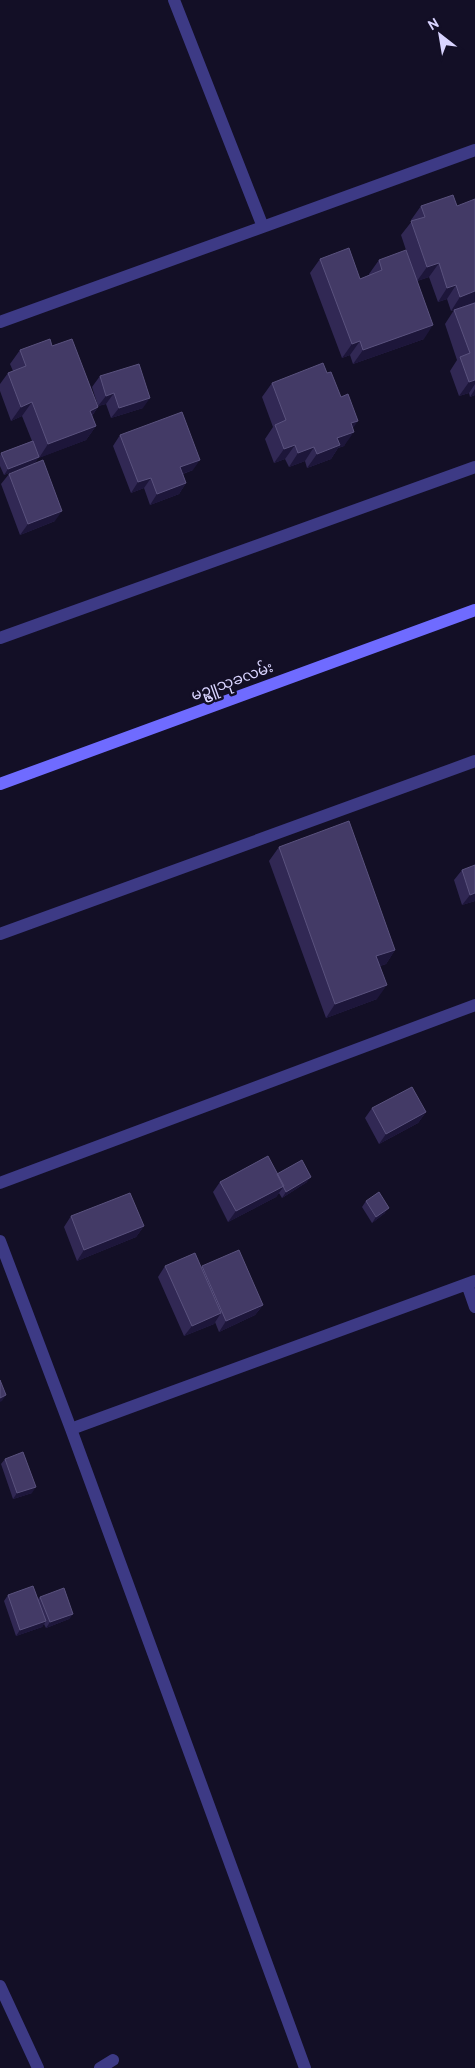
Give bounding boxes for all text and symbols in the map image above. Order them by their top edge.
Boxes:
north arrow [415,10,465,60]
text: N [425,15,443,35]
street label: မဥ္ဇူသုခလမ်း [188,657,277,707]

